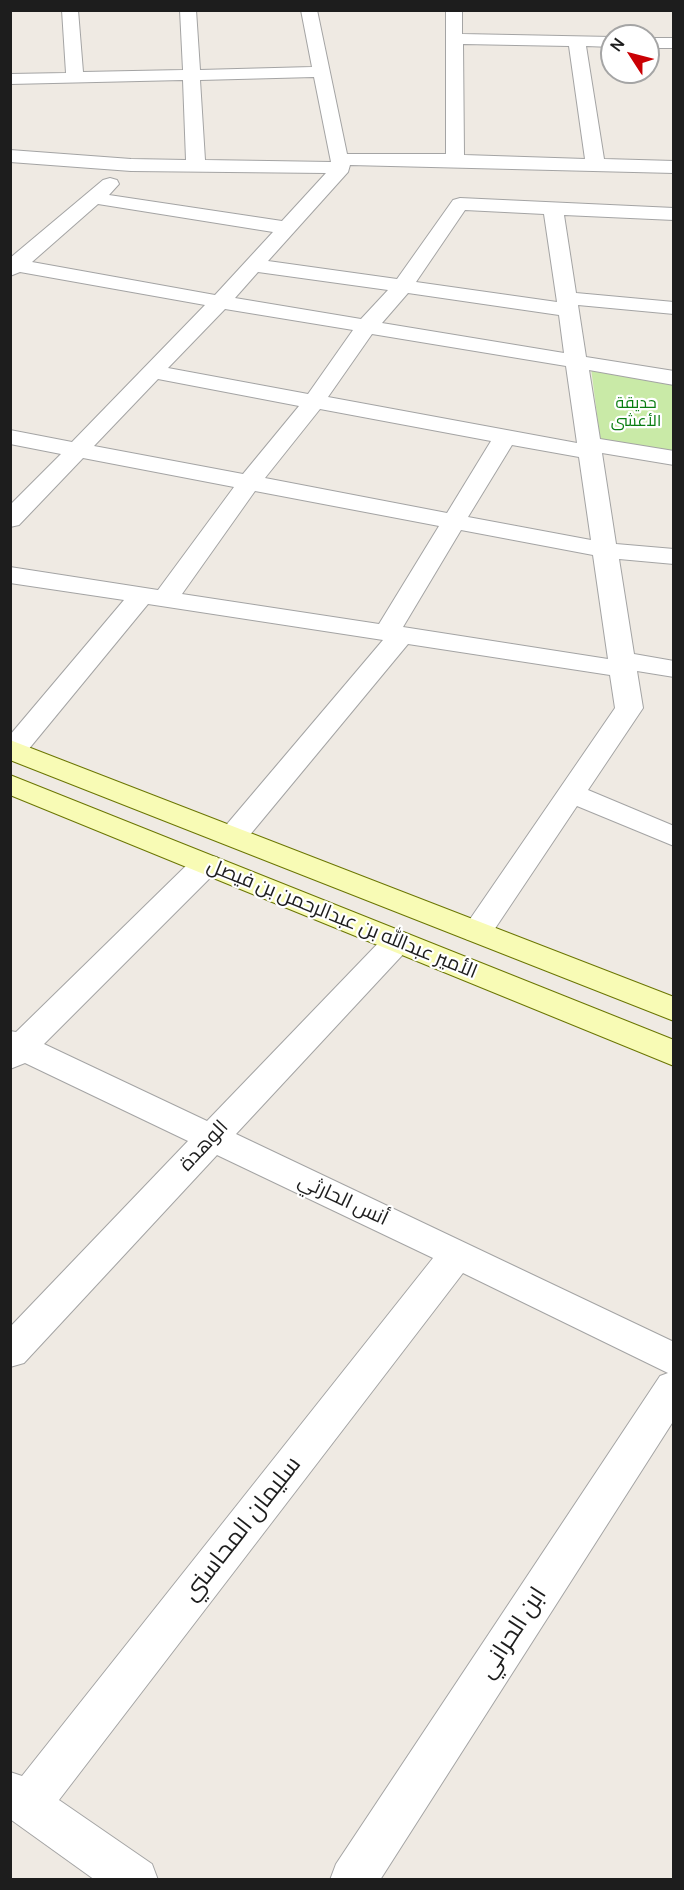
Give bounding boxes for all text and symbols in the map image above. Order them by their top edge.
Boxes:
north arrow [600,24,660,84]
text: N [605,33,629,56]
park label: حديقة الأعشى [611,394,661,432]
street label: الأمير عبدالله بن عبدالرحمن بن فيصل [203,854,481,984]
street label: الوهدة [175,1116,233,1176]
street label: أنس الحارثي [294,1169,392,1231]
street label: سليمان المحاسني [177,1451,307,1607]
street label: ابن الحراني [473,1582,553,1684]

